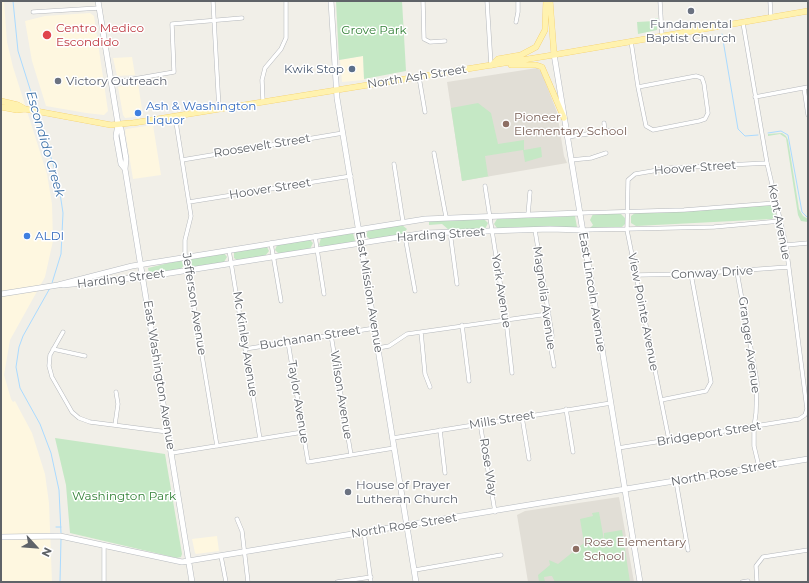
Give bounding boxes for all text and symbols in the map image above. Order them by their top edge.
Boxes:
marker: Fundamental Baptist Church [686,6,696,16]
place label: Fundamental Baptist Church [646,17,736,45]
place label: Centro Medico Escondido [56,21,144,49]
park label: Grove Park [341,23,407,37]
marker: Centro Medico Escondido [41,29,53,41]
place label: Kwik Stop [284,62,344,76]
street label: North Ash Street [366,62,468,92]
marker: Kwik Stop [347,64,357,74]
place label: Victory Outreach [66,74,167,88]
marker: Victory Outreach [53,76,63,86]
water label: Escondido Creek [22,89,68,199]
place label: Ash & Washington Liquor [146,99,256,127]
marker: Ash & Washington Liquor [133,108,143,118]
place label: Pioneer Elementary School [514,110,627,138]
marker: Pioneer Elementary School [501,119,511,129]
street label: Roosevelt Street [213,131,311,161]
street label: Hoover Street [653,158,737,178]
street label: Hoover Street [228,175,312,203]
street label: Kent Avenue [765,183,793,261]
street label: Harding Street [396,225,486,245]
place label: ALDI [35,229,64,243]
street label: East Mission Avenue [352,230,386,354]
marker: ALDI [22,231,32,241]
street label: East Lincoln Avenue [575,231,609,353]
street label: Magnolia Avenue [530,245,558,351]
street label: Jefferson Avenue [179,252,209,356]
street label: View Pointe Avenue [624,252,662,372]
street label: York Avenue [488,253,514,329]
street label: Conway Drive [671,264,753,282]
street label: Harding Street [76,266,166,292]
street label: Mc Kinley Avenue [230,290,260,398]
street label: Granger Avenue [735,296,763,394]
street label: East Washington Avenue [140,299,178,451]
street label: Buchanan Street [259,323,361,353]
street label: Wilson Avenue [327,350,355,440]
street label: Taylor Avenue [284,359,312,445]
street label: Mills Street [468,408,536,432]
street label: Bridgeport Street [656,419,762,449]
street label: Rose Way [476,437,500,497]
street label: North Rose Street [670,457,778,489]
place label: House of Prayer Lutheran Church [356,478,458,506]
marker: House of Prayer Lutheran Church [343,487,353,497]
park label: Washington Park [72,489,176,503]
street label: North Rose Street [350,511,458,541]
north arrow [16,527,56,567]
place label: Rose Elementary School [584,535,686,563]
marker: Rose Elementary School [571,544,581,554]
text: N [39,545,55,559]

